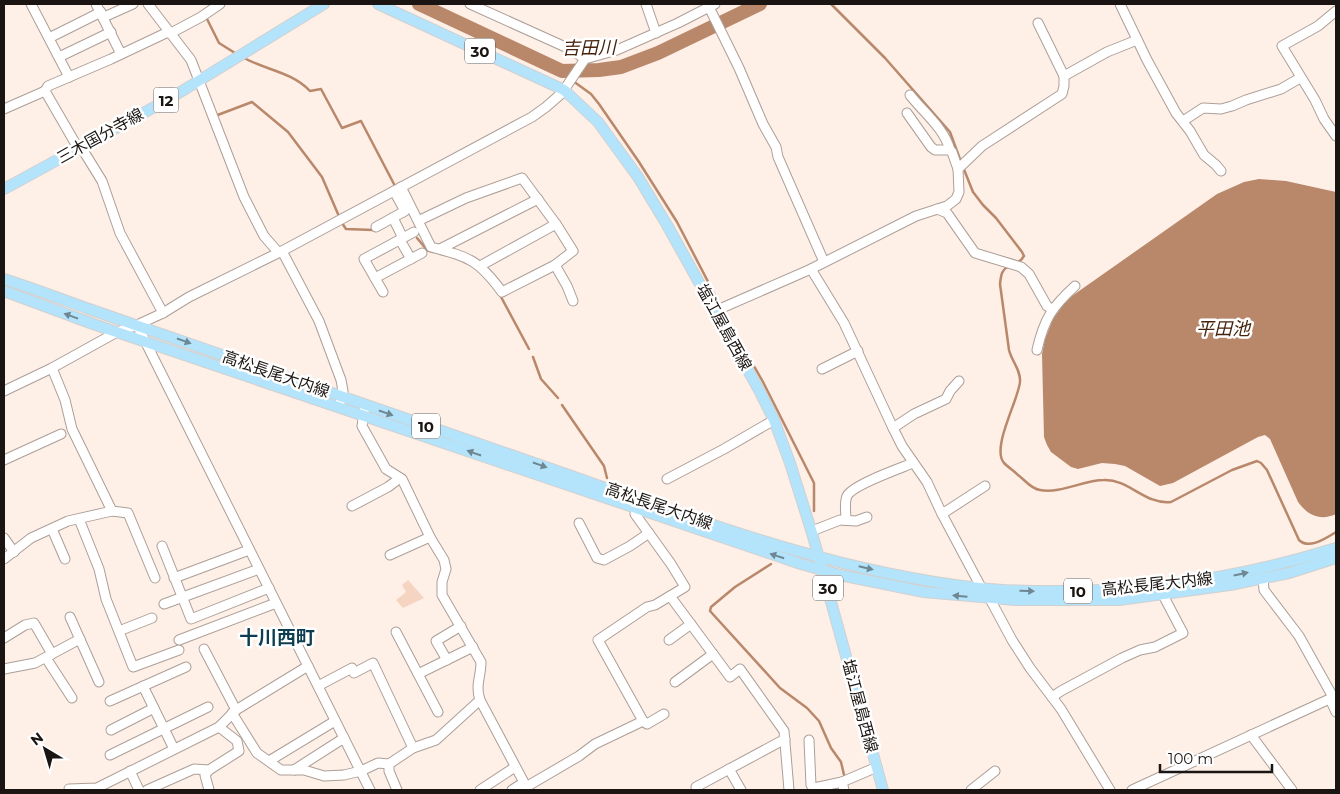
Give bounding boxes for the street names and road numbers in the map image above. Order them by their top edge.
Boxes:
road number: 30 [465,38,495,64]
road number: 12 [154,88,178,112]
street label: 三木国分寺線 [53,104,147,168]
street label: 塩江屋島西線 [692,280,756,374]
street label: 高松長尾大内線 [220,347,332,401]
road number: 10 [412,414,440,438]
street label: 高松長尾大内線 [603,479,715,533]
street label: 高松長尾大内線 [1100,569,1214,599]
road number: 30 [813,576,843,600]
road number: 10 [1064,578,1092,604]
street label: 塩江屋島西線 [838,657,882,755]

